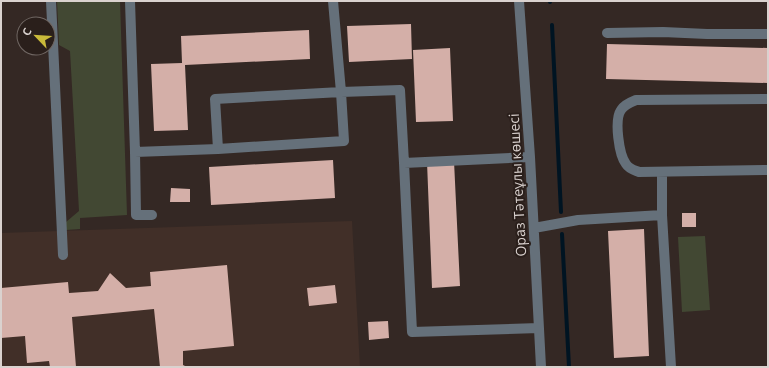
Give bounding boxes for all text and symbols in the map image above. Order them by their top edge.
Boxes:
north arrow [16,16,56,56]
text: С [18,25,35,38]
street label: Ораз Тәтеұлы көшесі [504,113,530,257]

